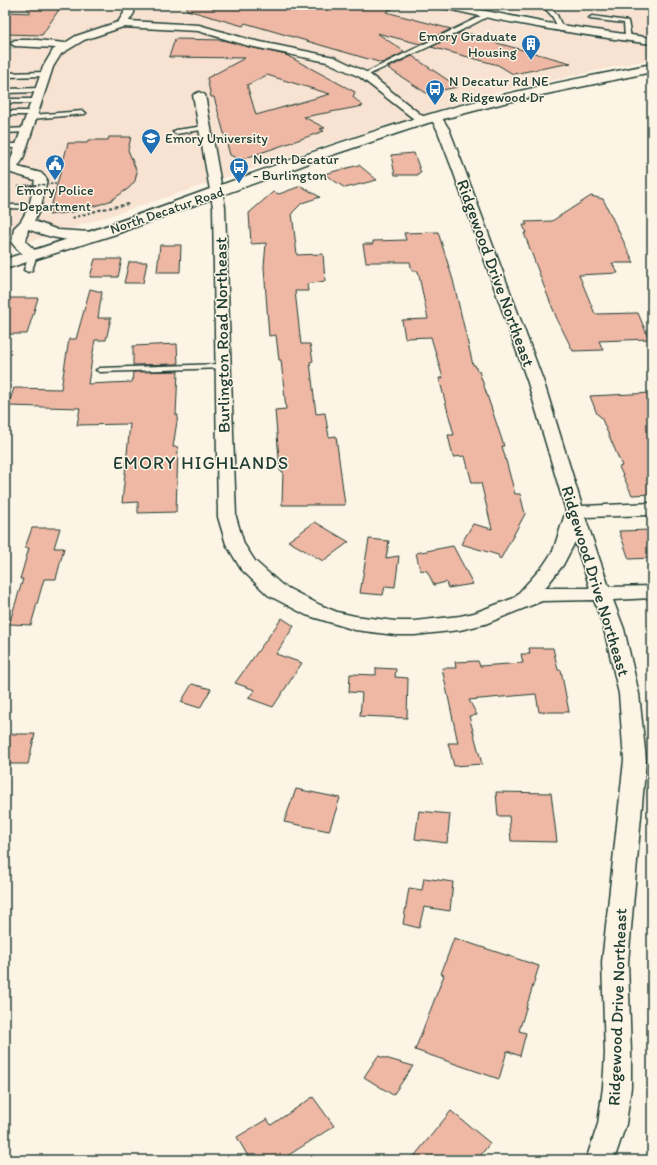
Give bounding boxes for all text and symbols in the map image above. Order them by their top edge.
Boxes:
place label: Emory Graduate Housing [419,28,518,61]
building icon: Emory Graduate Housing [520,33,542,61]
place label: N Decatur Rd NE & Ridgewood Dr [449,73,549,106]
bus stop icon: N Decatur Rd NE & Ridgewood Dr [424,78,446,106]
school or university icon: Emory University [140,127,162,155]
place label: Emory University [165,130,268,147]
place label: North Decatur - Burlington [253,151,339,184]
public building icon: Emory Police Department [44,153,66,181]
bus stop icon: North Decatur - Burlington [228,156,250,184]
street label: Ridgewood Drive Northeast [453,177,539,370]
place label: Emory Police Department [16,182,94,215]
street label: North Decatur Road [108,183,227,238]
street label: Burlington Road Northeast [210,237,234,433]
district label: EMORY HIGHLANDS [113,452,289,474]
street label: Ridgewood Drive Northeast [558,483,635,679]
street label: Ridgewood Drive Northeast [604,907,630,1106]

